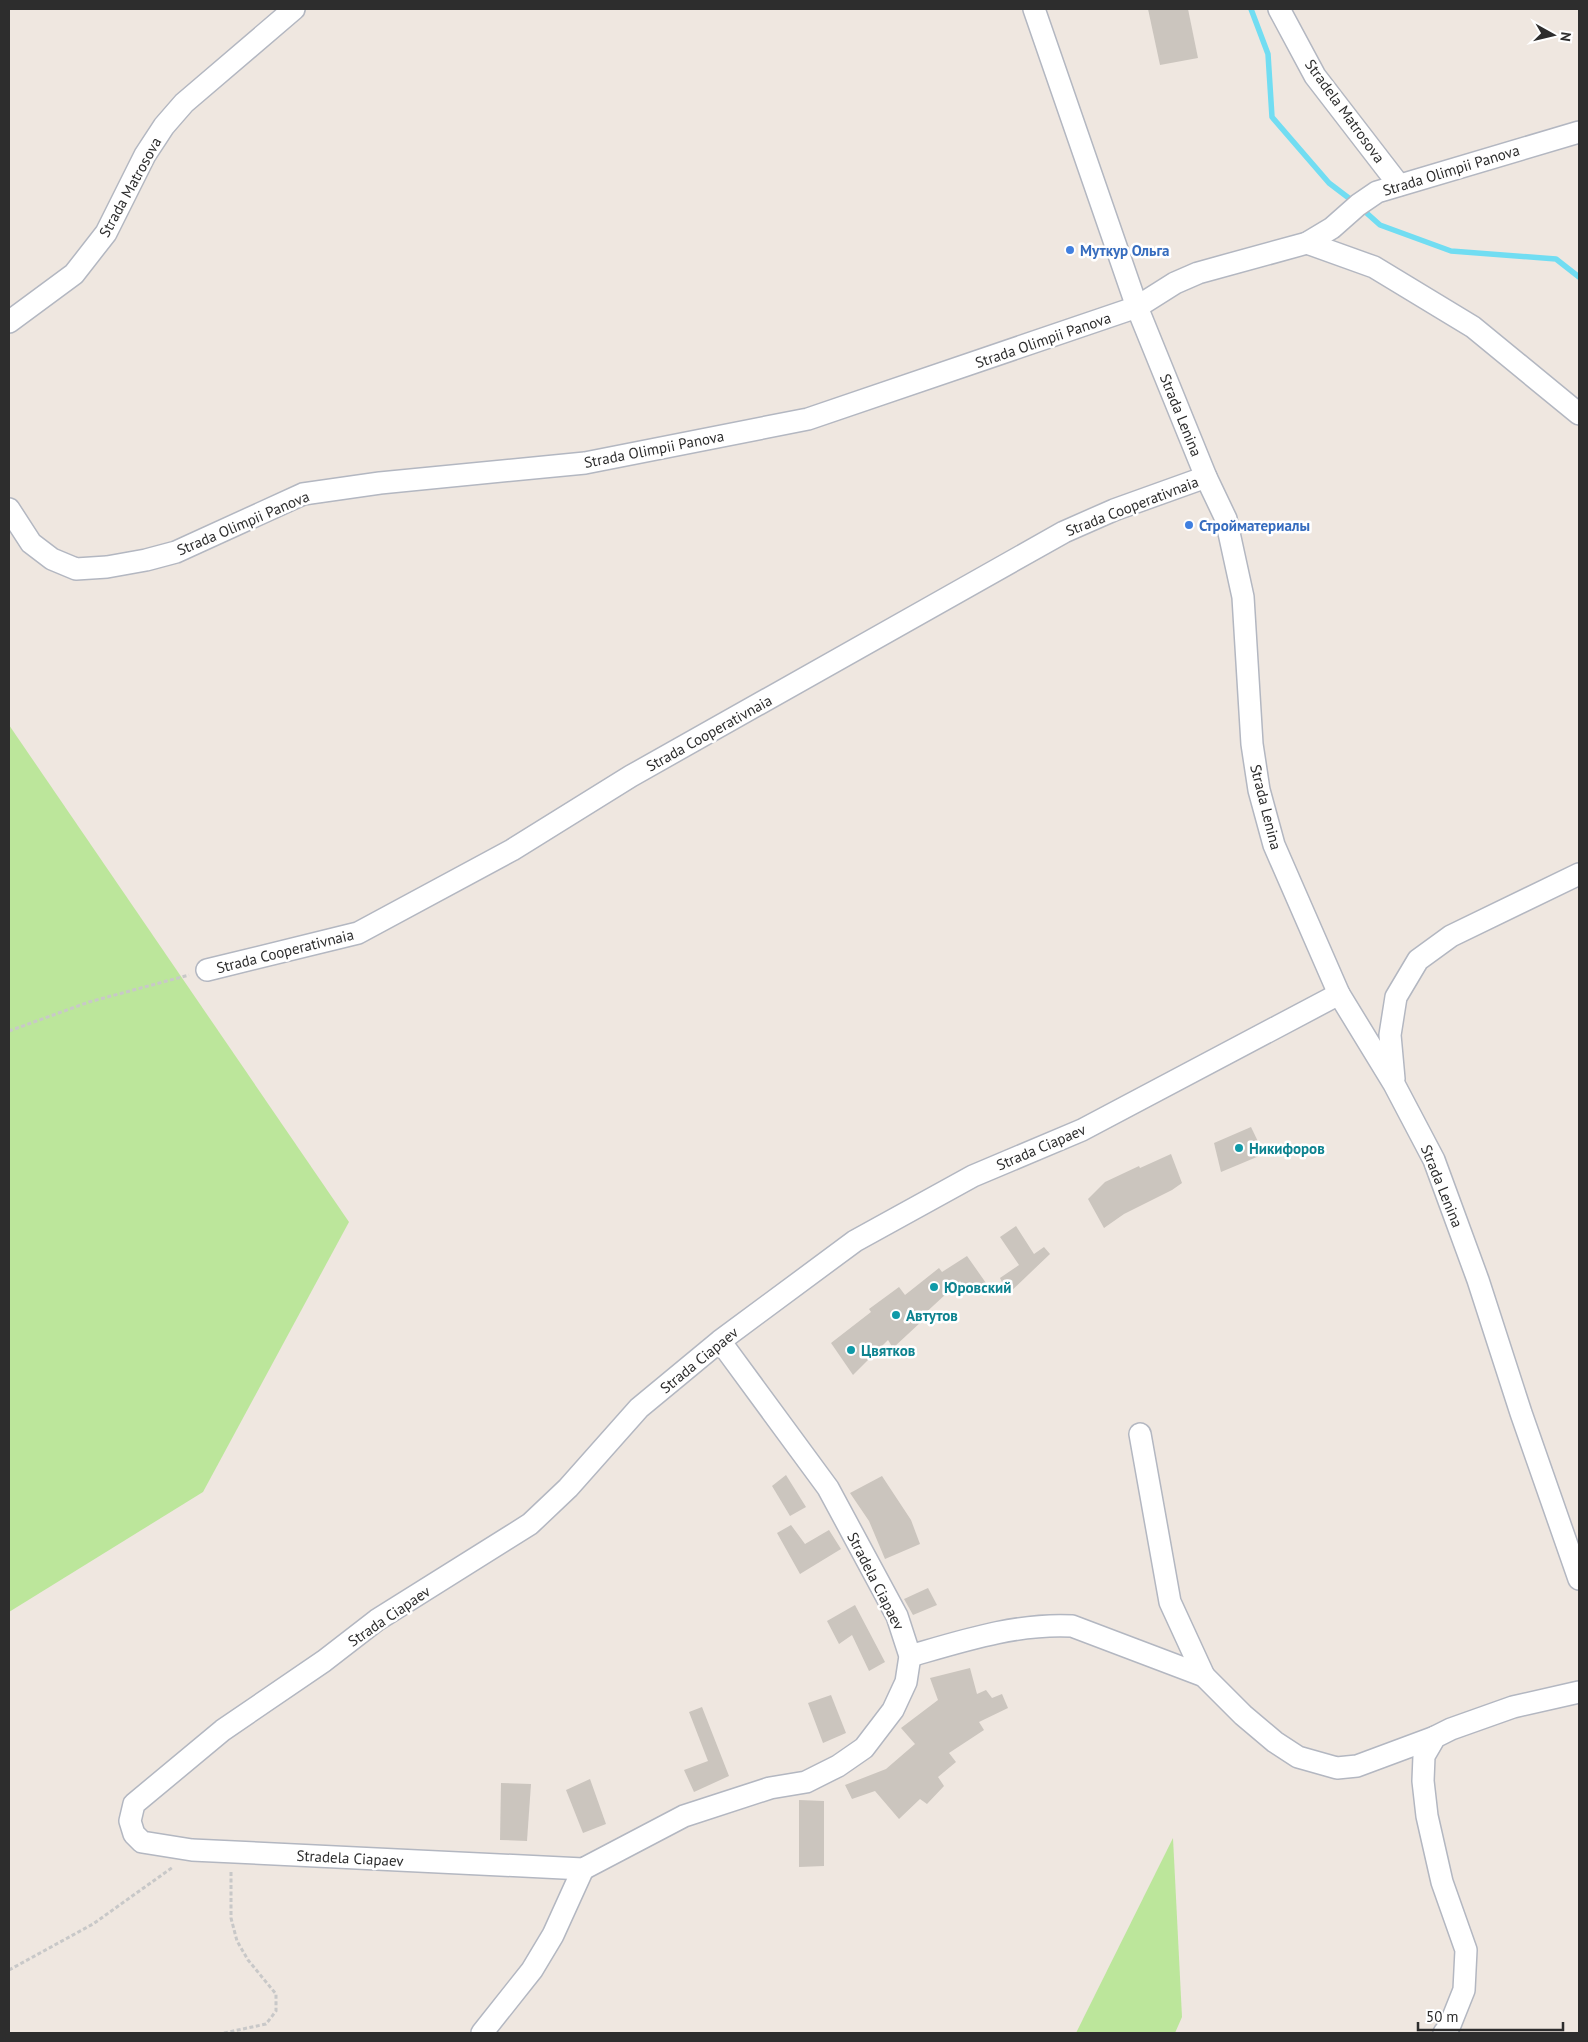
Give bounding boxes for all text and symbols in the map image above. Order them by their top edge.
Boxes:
north arrow [1528,10,1578,60]
text: N [1556,31,1575,43]
street label: Stradela Matrosova [1301,55,1389,167]
street label: Strada Matrosova [95,134,165,240]
street label: Strada Olimpii Panova [1380,140,1522,200]
place label: Муткур Ольга [1080,241,1169,260]
marker: Муткур Ольга [1064,244,1076,256]
street label: Strada Olimpii Panova [973,308,1113,372]
street label: Strada Lenina [1156,371,1206,459]
street label: Strada Olimpii Panova [582,426,726,472]
street label: Strada Cooperativnaia [1063,472,1201,540]
street label: Strada Olimpii Panova [174,486,312,560]
place label: Стройматериалы [1199,516,1310,535]
marker: Стройматериалы [1183,519,1195,531]
street label: Strada Cooperativnaia [643,691,775,775]
street label: Strada Lenina [1246,762,1286,852]
street label: Strada Cooperativnaia [214,925,356,977]
street label: Strada Ciapaev [993,1119,1089,1174]
place label: Никифоров [1249,1139,1325,1158]
marker: Никифоров [1233,1142,1245,1154]
street label: Strada Lenina [1417,1142,1467,1230]
place label: Юровский [944,1278,1011,1297]
marker: Юровский [928,1281,940,1293]
place label: Автутов [906,1306,958,1325]
marker: Автутов [890,1309,902,1321]
street label: Strada Ciapaev [656,1322,743,1397]
place label: Цвятков [861,1341,916,1360]
marker: Цвятков [845,1344,857,1356]
street label: Stradela Ciapaev [843,1529,909,1634]
street label: Strada Ciapaev [344,1581,434,1650]
street label: Stradela Ciapaev [296,1846,405,1870]
scale bar [1418,2000,1563,2032]
text: 50 m [1426,2007,1459,2026]

